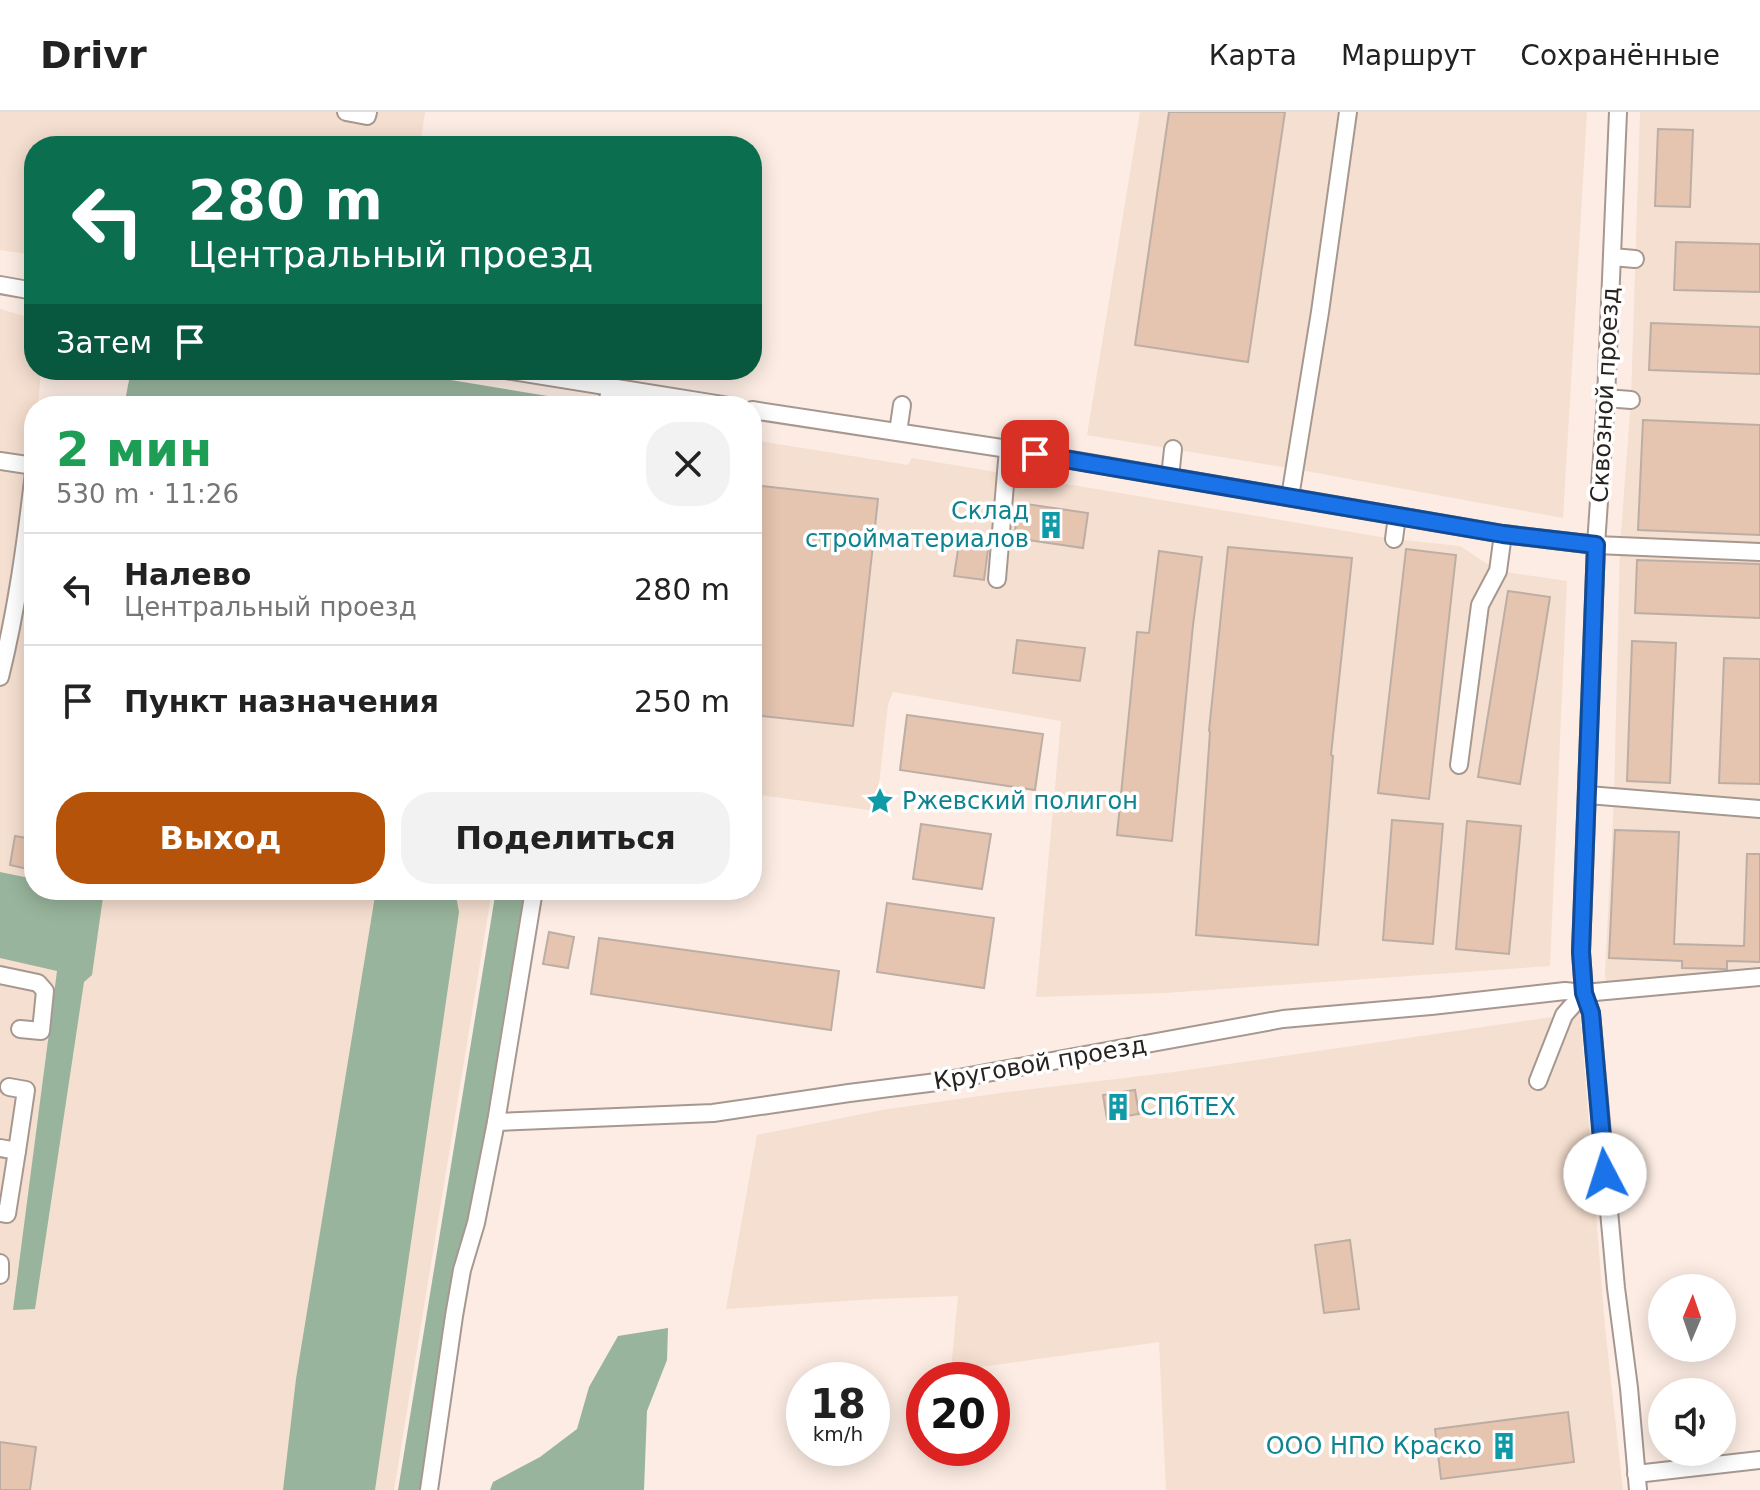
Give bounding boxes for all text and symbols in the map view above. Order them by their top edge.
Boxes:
text: Drivr [40,33,147,77]
text: Карта [1209,39,1297,72]
text: Маршрут [1341,39,1476,72]
text: Сохранённые [1520,39,1720,72]
text: 280 m [188,167,383,232]
icon: left [56,168,160,272]
text: Центральный проезд [188,234,593,275]
street label: Сквозной проезд [1585,286,1625,504]
icon: arrive [168,320,212,364]
text: Затем [56,325,152,360]
pin [1001,420,1069,488]
text: 2 мин [56,421,212,477]
button: close [646,422,730,506]
icon: arrive [1013,432,1057,476]
text: 530 m · 11:26 [56,479,239,509]
place label: Склад стройматериалов [805,497,1029,553]
building icon: Склад стройматериалов [1036,510,1066,540]
text: Налево [124,557,251,592]
icon: left [56,567,100,611]
text: 280 m [634,572,730,607]
text: Центральный проезд [124,592,417,622]
icon: arrive [56,679,100,723]
text: Пункт назначения [124,684,439,719]
text: 250 m [634,684,730,719]
place icon: Ржевский полигон [865,786,895,816]
place label: Ржевский полигон [902,787,1138,815]
button: Выход [56,792,385,884]
button: Поделиться [401,792,730,884]
street label: Круговой проезд [931,1030,1149,1096]
building icon: СПбТЕХ [1103,1092,1133,1122]
place label: СПбТЕХ [1140,1093,1236,1121]
position arrow [1563,1132,1647,1216]
north arrow [1648,1274,1736,1362]
map controls [1648,1274,1736,1466]
speed limit sign: 20 [906,1362,1010,1466]
button: sound [1648,1378,1736,1466]
text: 18 [810,1381,866,1427]
text: km/h [813,1422,863,1446]
building icon: ООО НПО Краско [1489,1431,1519,1461]
place label: ООО НПО Краско [1266,1432,1482,1460]

